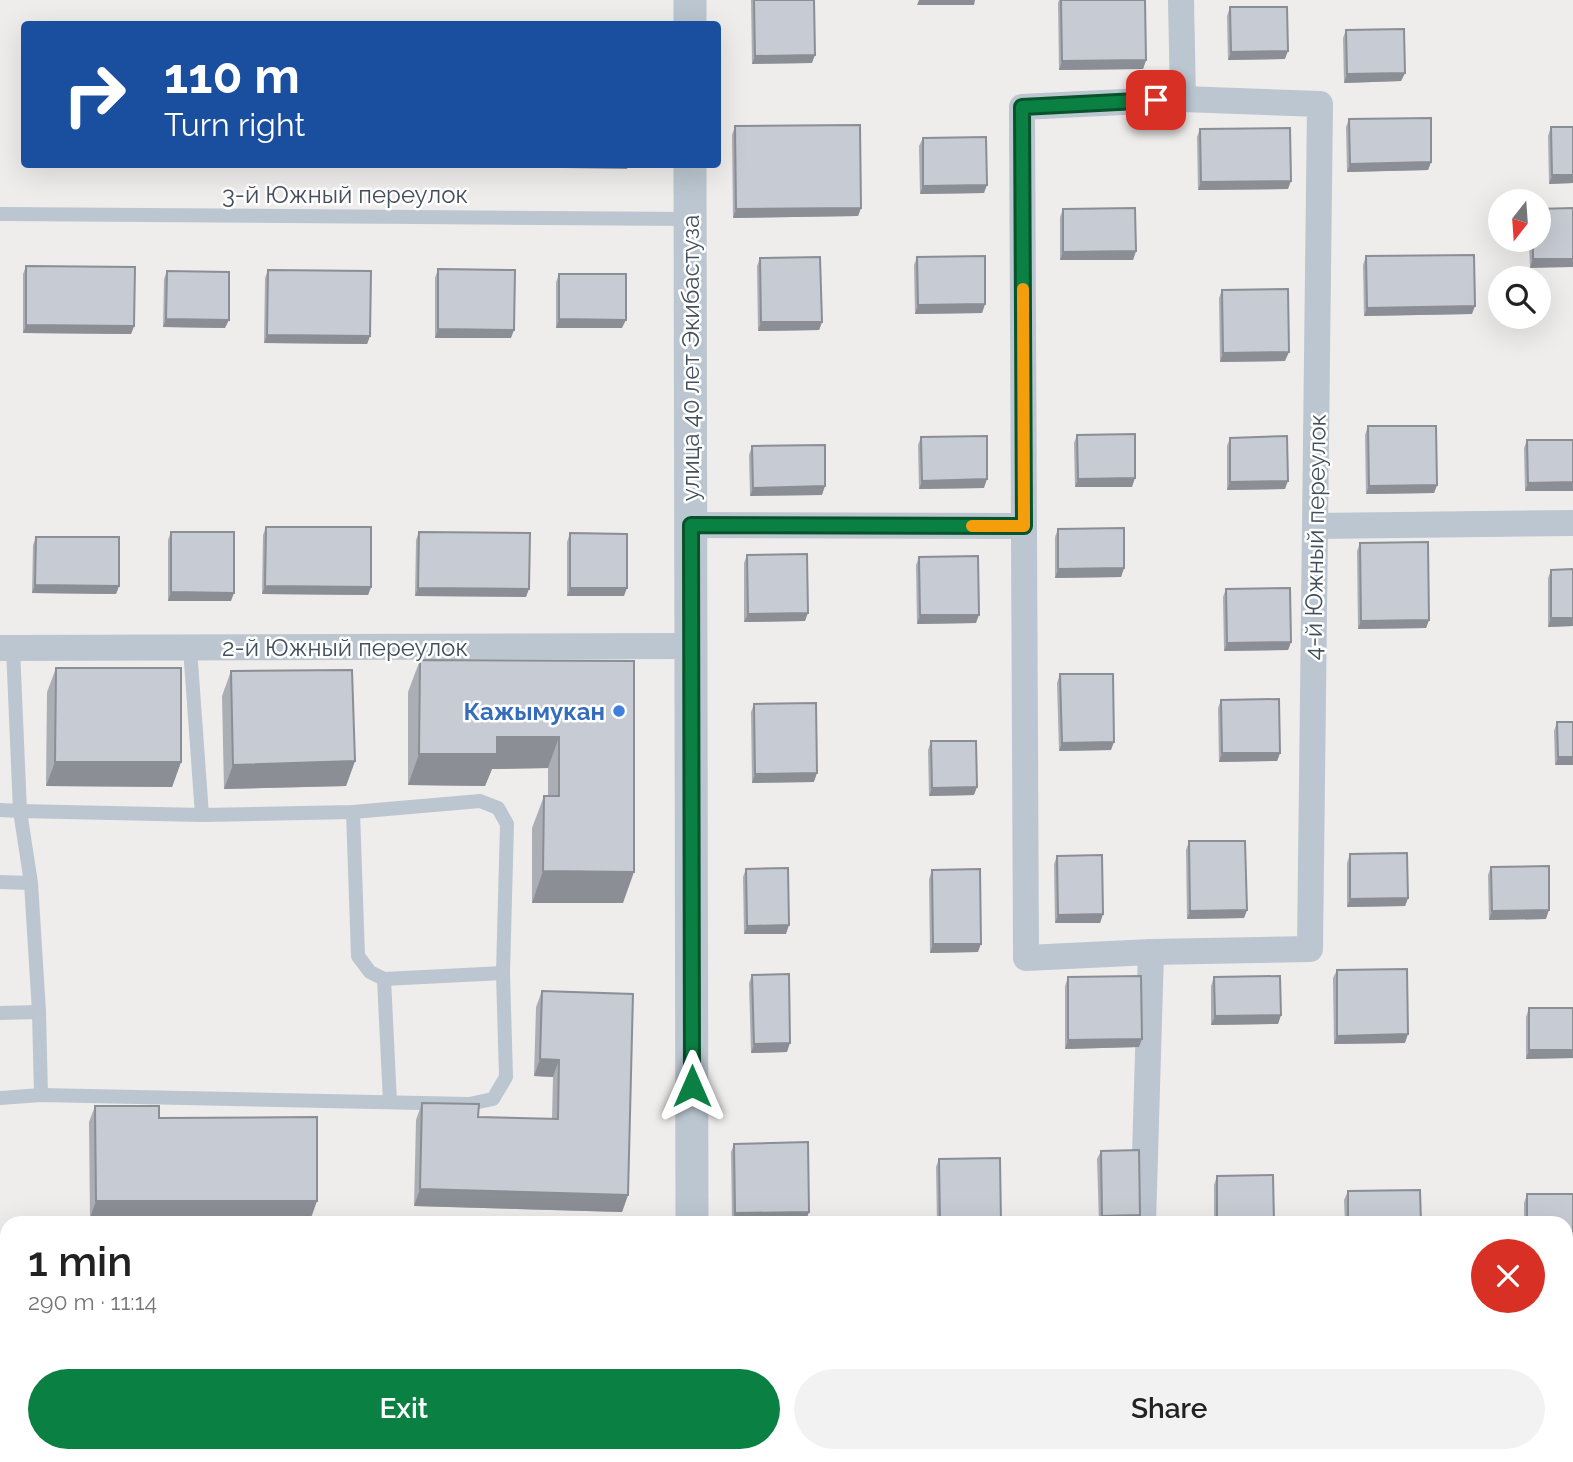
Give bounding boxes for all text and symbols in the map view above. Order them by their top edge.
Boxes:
text: 110 m [164,47,300,104]
icon: right [49,49,140,140]
pin [1126,70,1186,130]
icon: arrive [1137,81,1175,119]
text: Turn right [164,106,305,143]
street label: 3-й Южный переулок [222,180,468,209]
north arrow [1488,189,1550,252]
map controls [1488,189,1551,329]
street label: улица 40 лет Экибастуза [676,215,705,501]
button: search [1488,266,1551,329]
street label: 4-й Южный переулок [1298,414,1332,660]
street label: 2-й Южный переулок [222,633,468,662]
place label: Кажымукан [464,697,605,726]
marker: Кажымукан [611,703,627,719]
position arrow [655,1049,729,1123]
text: 1 min [28,1237,132,1286]
button: close [1471,1239,1545,1313]
text: 290 m · 11:14 [28,1288,157,1315]
button: Exit [28,1369,780,1449]
button: Share [794,1369,1545,1449]

